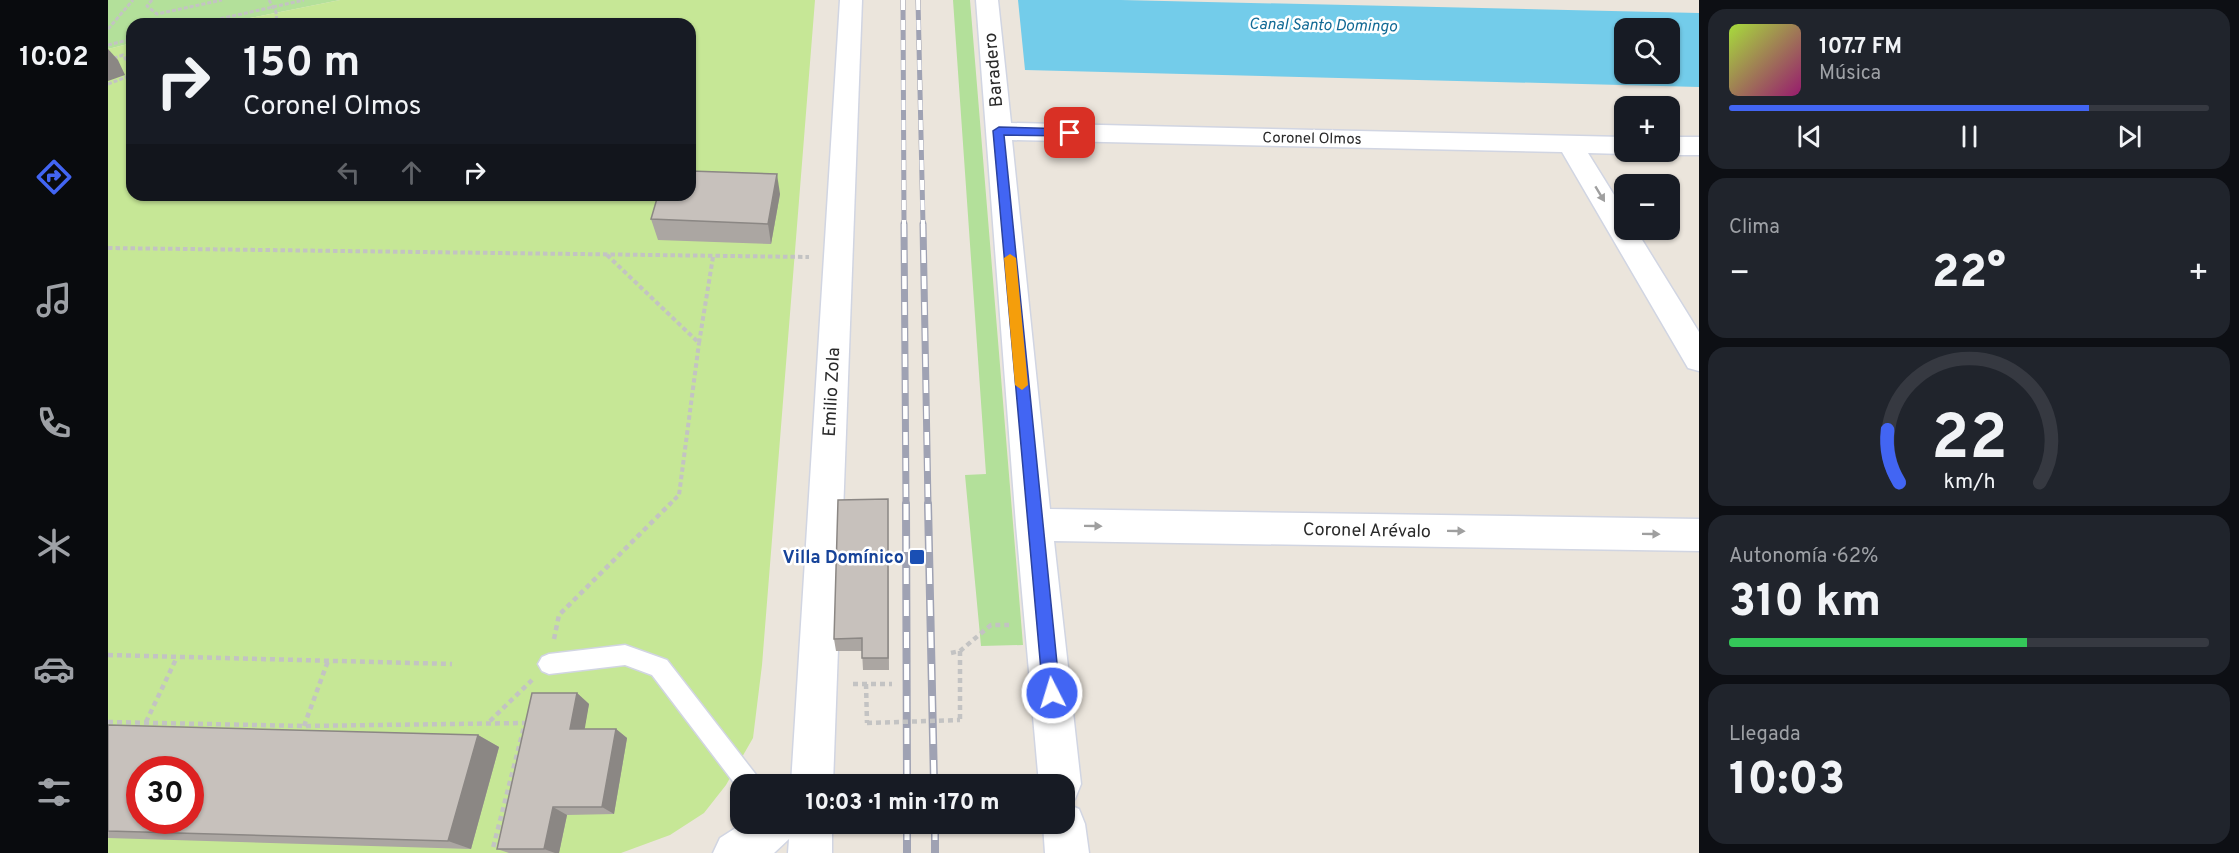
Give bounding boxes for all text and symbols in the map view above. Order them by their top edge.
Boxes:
water label: Canal Santo Domingo [1249,15,1398,37]
map controls [1614,18,1680,240]
button: search [1614,18,1680,84]
street label: Baradero [980,32,1009,108]
text: 107.7 FM [1819,34,1902,61]
text: 150 m [243,38,360,91]
text: 10:02 [19,41,89,75]
icon: right [144,42,222,120]
text: Música [1819,61,1881,87]
text: Coronel Olmos [243,90,421,124]
button: + [1614,96,1680,162]
pin [1044,107,1095,158]
icon: arrive [1053,116,1086,149]
icon: previous [1793,120,1826,153]
icon: pause [1953,120,1986,153]
icon: next [2113,120,2146,153]
street label: Coronel Olmos [1262,129,1362,150]
icon: directions [33,156,75,198]
icon: left [332,156,365,189]
icon: ahead [395,156,428,189]
icon: right [458,156,491,189]
button: − [1614,174,1680,240]
one-way arrow [1594,186,1605,202]
text: Clima [1729,215,1780,241]
text: 22° [1932,246,2006,303]
text: − [1729,254,1750,296]
text: + [2188,254,2209,296]
icon: music [33,279,75,321]
street label: Emilio Zola [819,347,846,437]
icon: phone [33,402,75,444]
text: 22 [1931,403,2007,482]
text: km/h [1943,470,1995,497]
street label: Coronel Arévalo [1303,519,1431,544]
one-way arrow [1083,521,1102,530]
icon: climate [33,525,75,567]
one-way arrow [1446,526,1465,536]
one-way arrow [1641,529,1660,539]
text: Autonomía · 62% [1729,544,1878,570]
place label: Villa Domínico [783,547,904,570]
marker: Villa Domínico [908,548,926,566]
text: 310 km [1729,575,1881,632]
icon: car [33,648,75,690]
position arrow [1020,661,1084,725]
text: Llegada [1729,722,1801,748]
text: 10:03 [1729,753,1845,810]
speed limit sign: 30 [126,756,204,834]
icon: filters [33,771,75,813]
text: 10:03 · 1 min · 170 m [806,790,999,817]

